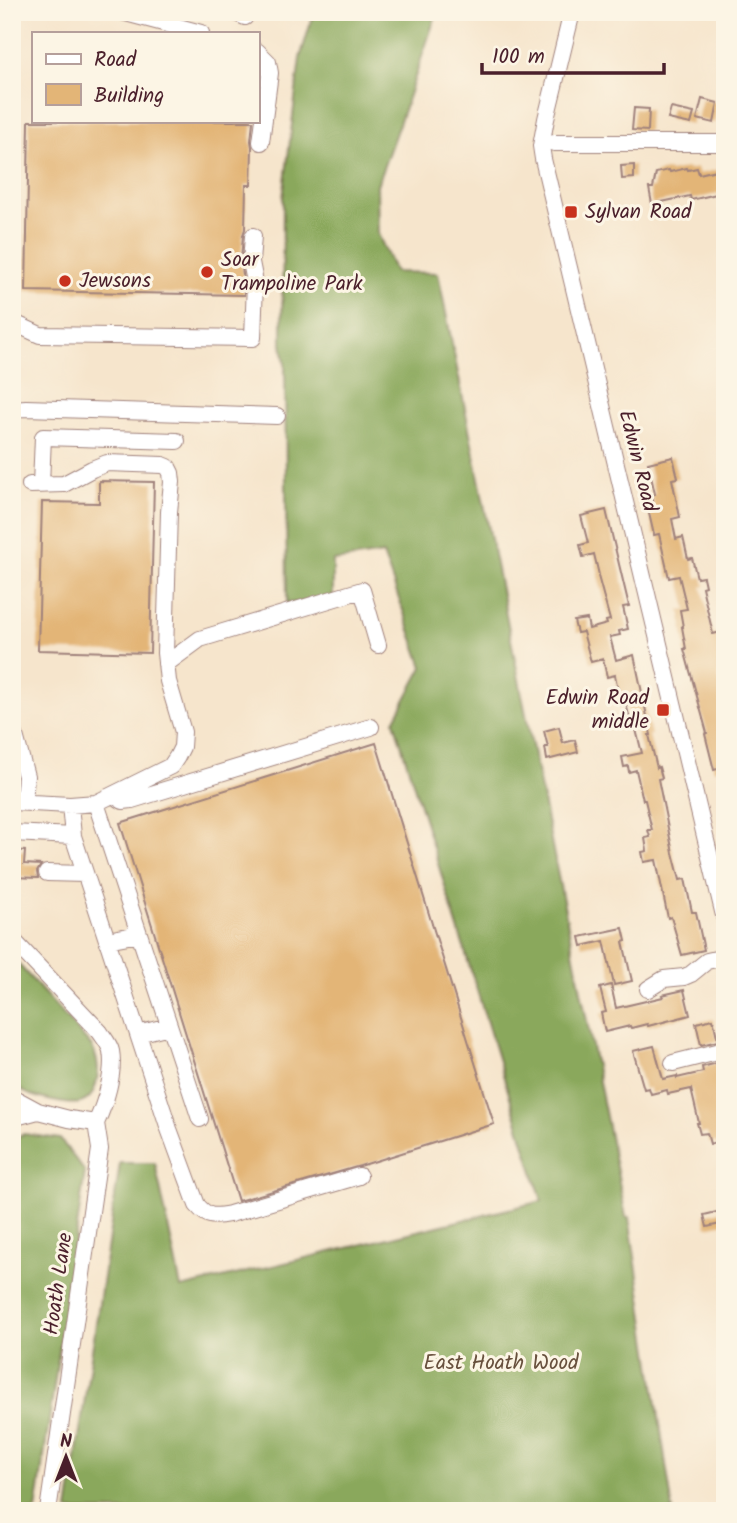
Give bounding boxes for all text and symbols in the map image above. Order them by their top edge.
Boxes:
legend [32,32,259,122]
scale bar [482,32,664,76]
text: 100 m [492,41,545,74]
text: Road [94,44,137,77]
text: Building [94,80,164,113]
place label: Sylvan Road [585,196,692,229]
marker: Sylvan Road [563,204,579,220]
place label: Soar Trampoline Park [221,244,363,301]
marker: Soar Trampoline Park [199,264,215,280]
place label: Jewsons [79,265,151,298]
marker: Jewsons [57,273,73,289]
street label: Edwin Road [608,407,666,516]
place label: Edwin Road middle [545,682,650,739]
marker: Edwin Road middle [655,702,671,718]
street label: Hoath Lane [35,1230,83,1337]
park label: East Hoath Wood [424,1347,579,1380]
north arrow [32,1422,102,1492]
text: N [60,1427,72,1457]

